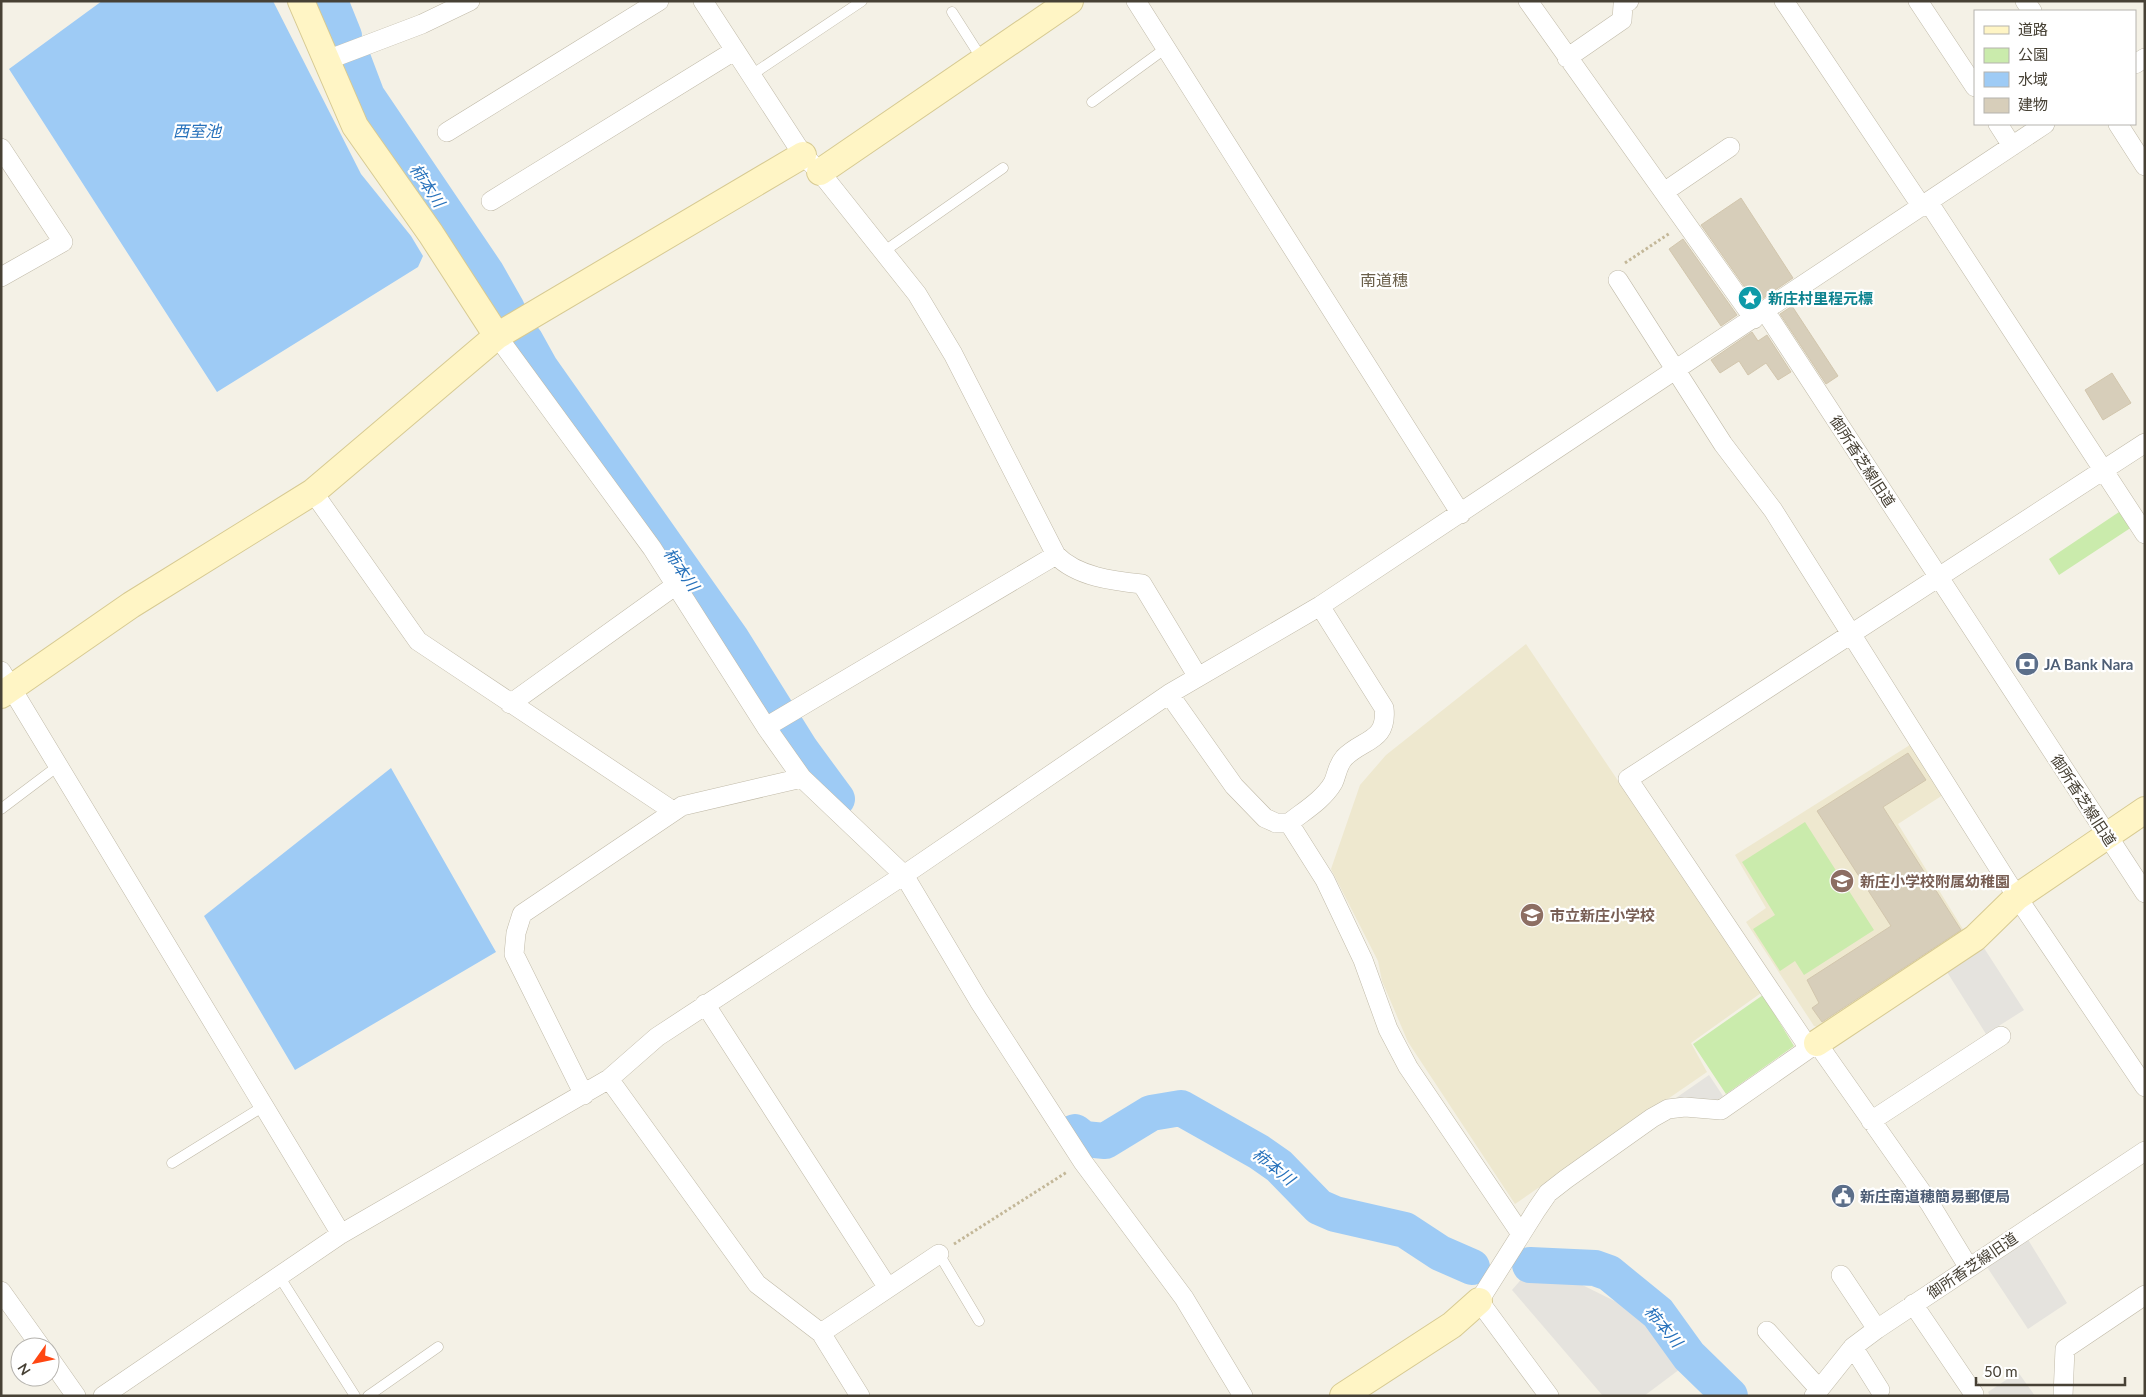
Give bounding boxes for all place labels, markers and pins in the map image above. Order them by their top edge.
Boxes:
place icon: 新庄村里程元標 [1737,285,1763,311]
place label: 新庄村里程元標 [1768,289,1873,307]
bank icon: JA Bank Nara [2014,651,2040,677]
place label: JA Bank Nara [2044,655,2133,673]
school or university icon: 新庄小学校附属幼稚園 [1829,868,1855,894]
place label: 新庄小学校附属幼稚園 [1860,872,2010,890]
school or university icon: 市立新庄小学校 [1519,902,1545,928]
place label: 市立新庄小学校 [1550,906,1655,924]
public building icon: 新庄南道穂簡易郵便局 [1830,1183,1856,1209]
place label: 新庄南道穂簡易郵便局 [1860,1187,2010,1205]

